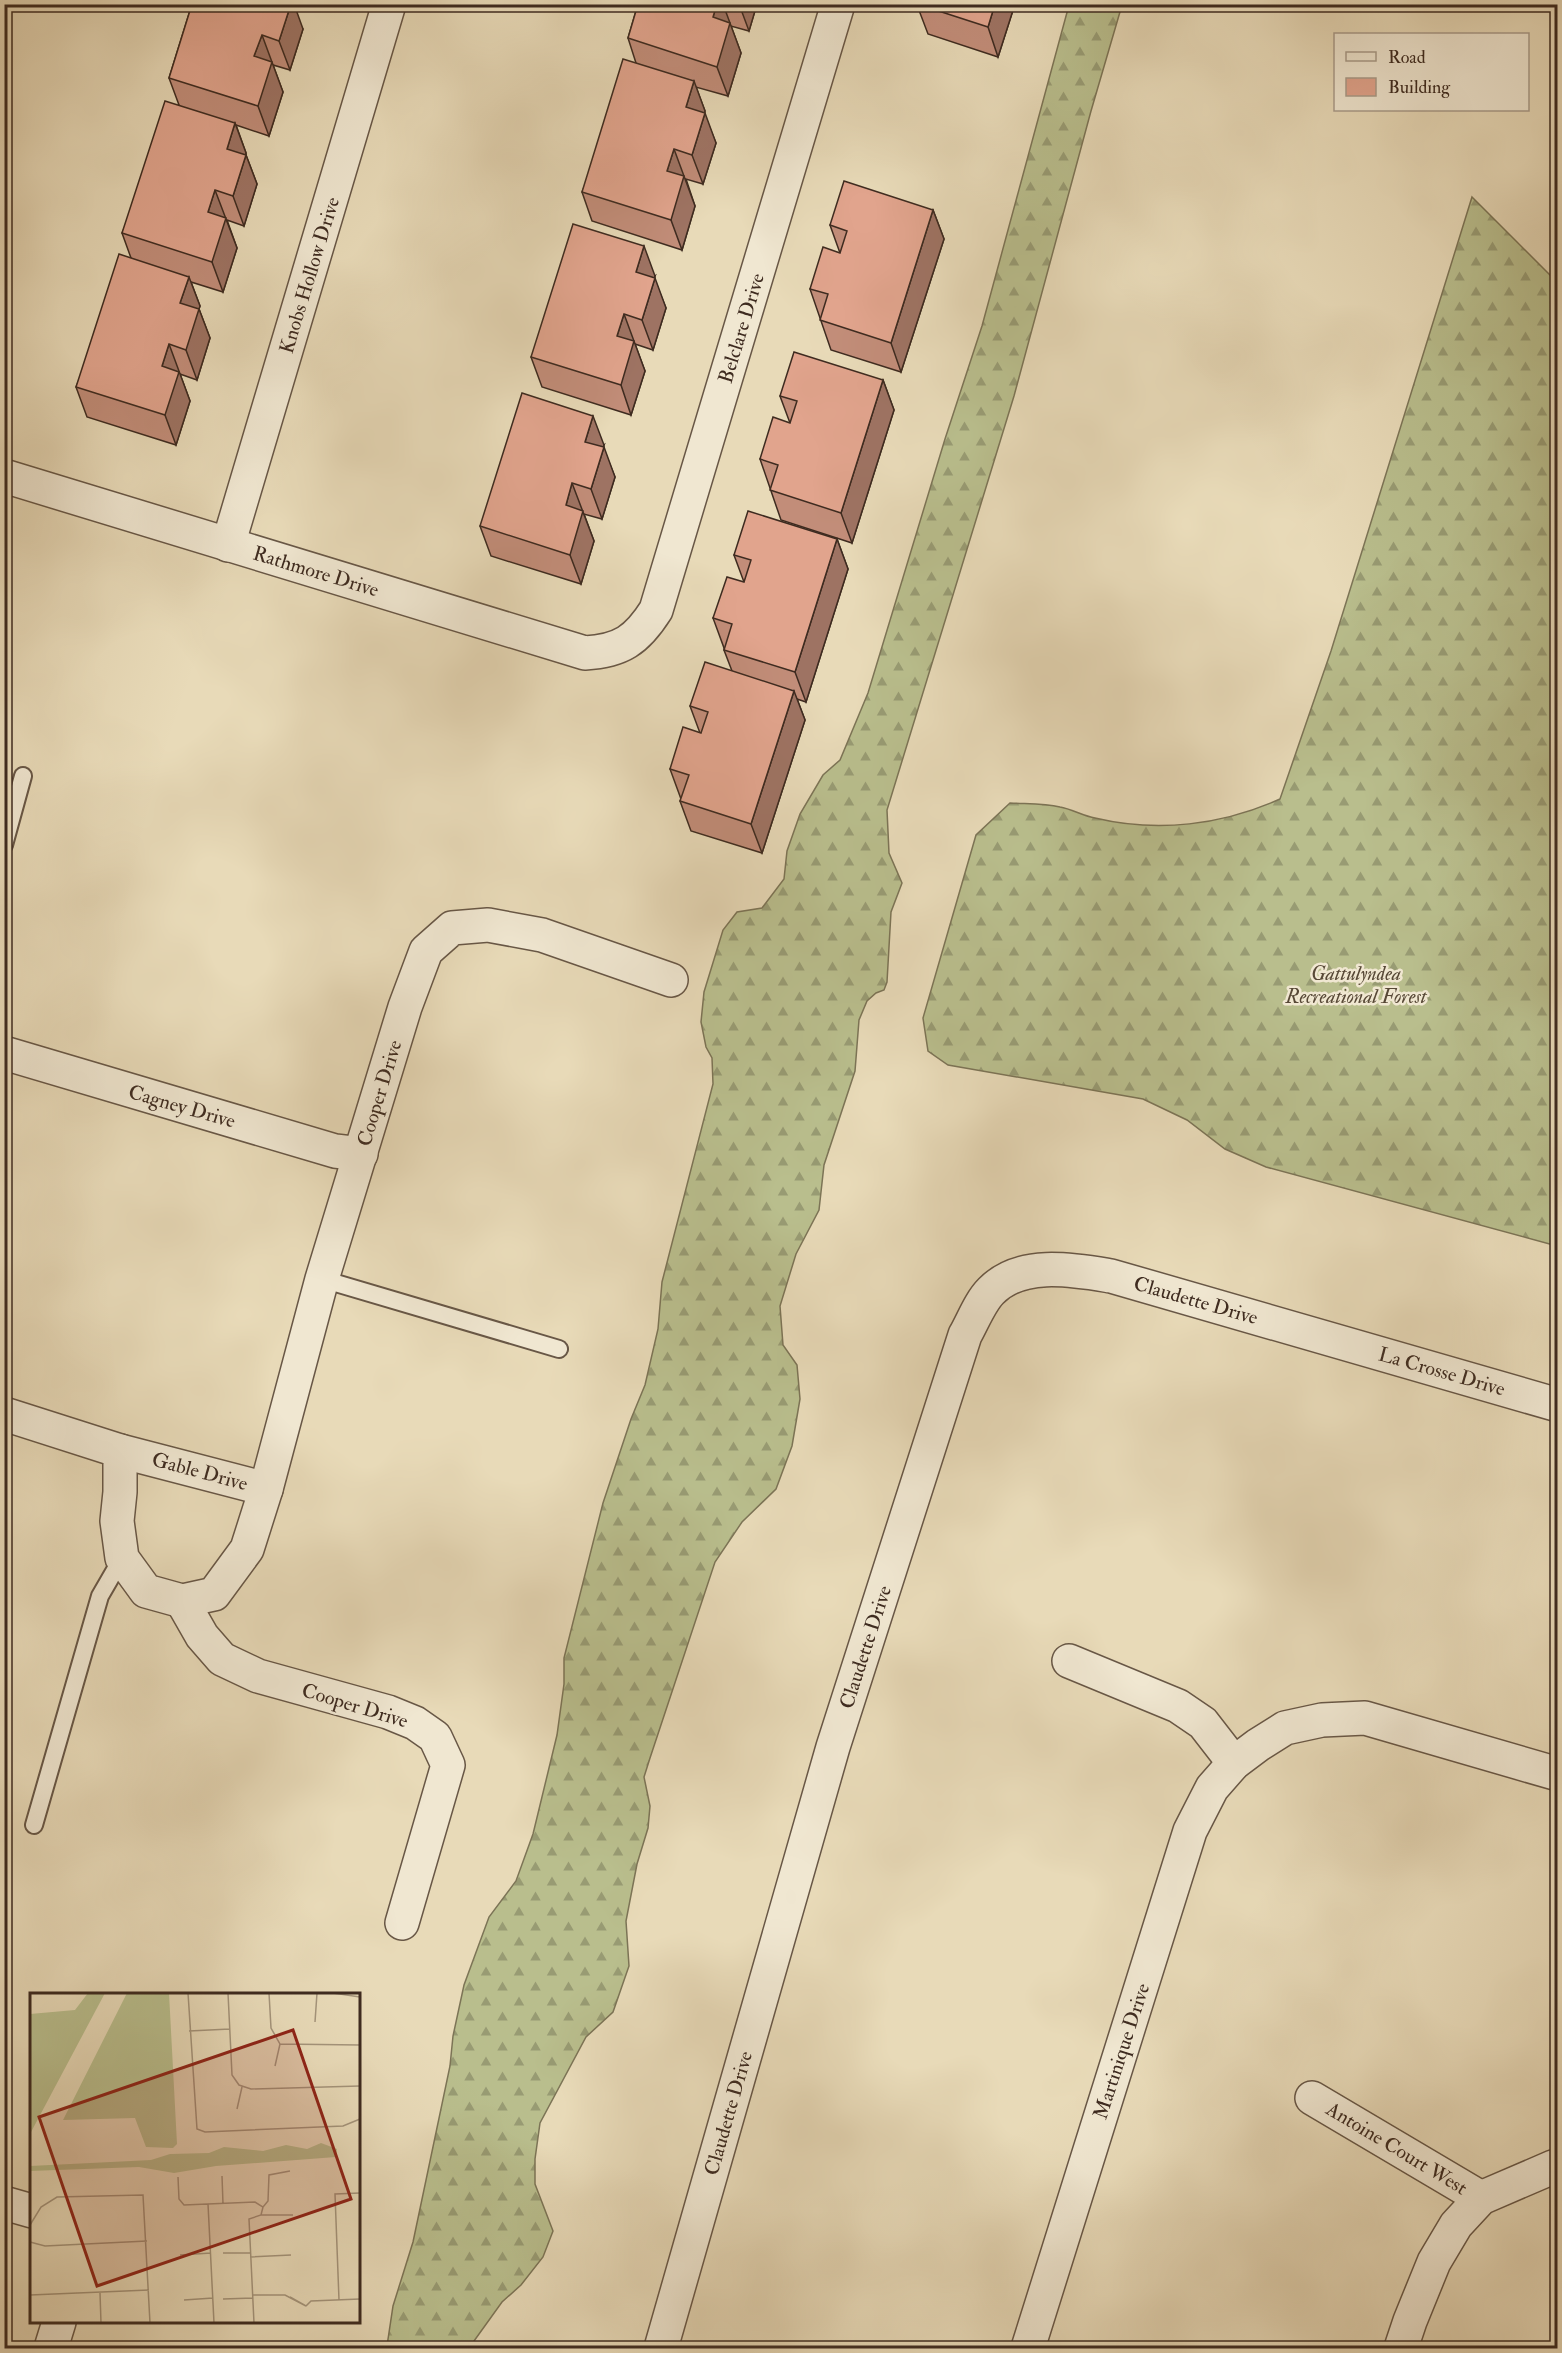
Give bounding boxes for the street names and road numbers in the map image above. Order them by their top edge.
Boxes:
street label: Knobs Hollow Drive [274,194,345,356]
street label: Belclare Drive [713,270,770,386]
street label: Rathmore Drive [250,540,382,602]
street label: Cooper Drive [351,1037,408,1150]
street label: Cagney Drive [125,1079,238,1134]
street label: Claudette Drive [1131,1271,1261,1330]
street label: La Crosse Drive [1376,1341,1508,1401]
street label: Gable Drive [149,1447,251,1496]
street label: Claudette Drive [834,1582,897,1712]
street label: Cooper Drive [298,1677,411,1734]
street label: Martinique Drive [1088,1980,1155,2122]
street label: Claudette Drive [699,2048,758,2178]
street label: Antoine Court West [1321,2096,1472,2201]

